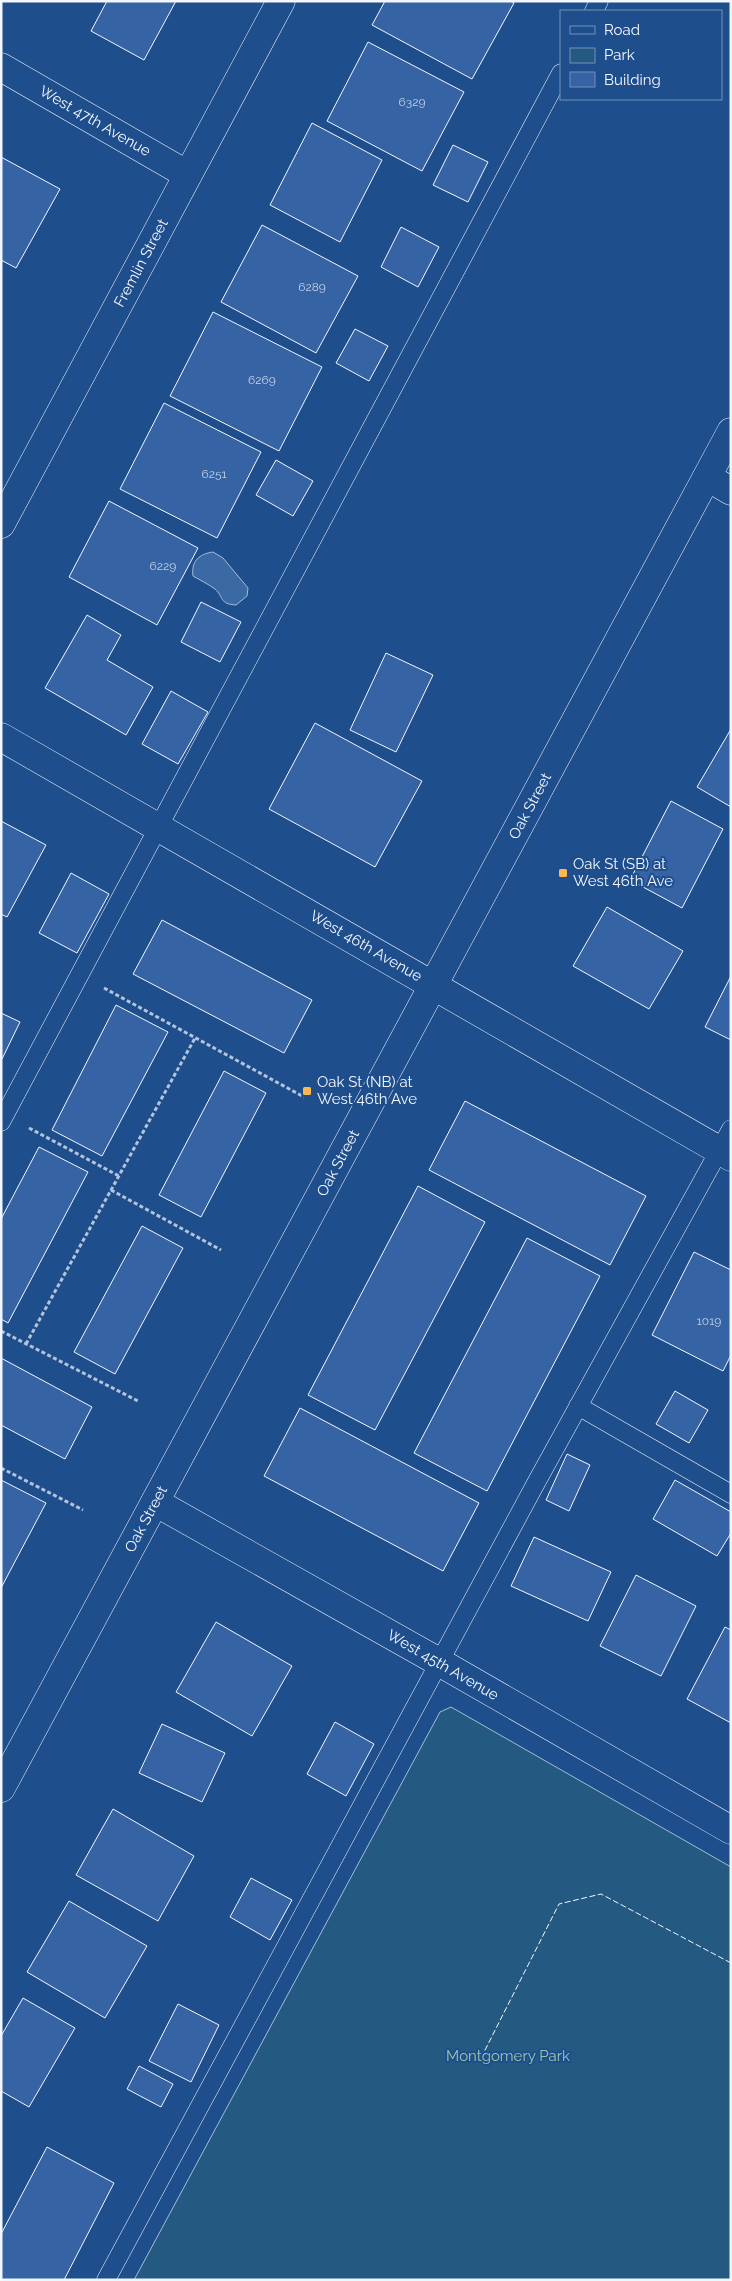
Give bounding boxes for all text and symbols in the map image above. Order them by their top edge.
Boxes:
legend [560,10,722,100]
text: Road [604,21,640,39]
text: Park [604,46,635,64]
text: Building [604,71,661,89]
street label: West 47th Avenue [36,82,154,160]
house number: 6329 [399,95,425,109]
street label: Fremlin Street [110,216,172,310]
house number: 6289 [298,280,326,294]
house number: 6269 [248,373,276,387]
house number: 6251 [201,467,227,481]
house number: 6229 [150,559,176,573]
street label: Oak Street [505,770,555,842]
place label: Oak St (SB) at West 46th Ave [573,855,673,890]
marker: Oak St (SB) at West 46th Ave [557,867,569,879]
street label: West 46th Avenue [307,907,425,986]
place label: Oak St (NB) at West 46th Ave [317,1073,417,1108]
marker: Oak St (NB) at West 46th Ave [301,1085,313,1097]
street label: Oak Street [313,1127,363,1199]
house number: 1019 [697,1314,721,1328]
street label: Oak Street [121,1483,171,1555]
street label: West 45th Avenue [384,1626,502,1704]
park label: Montgomery Park [446,2047,570,2065]

